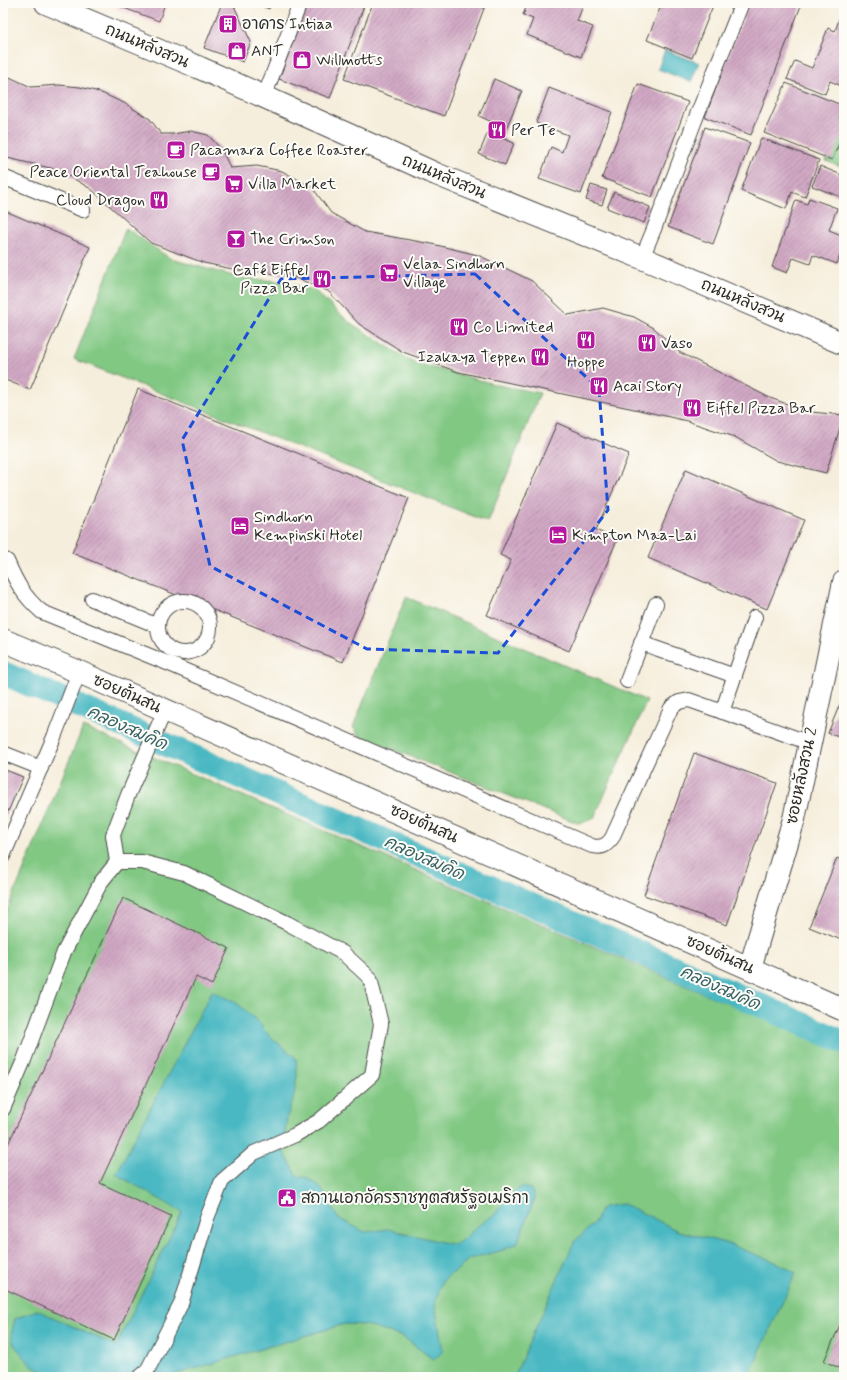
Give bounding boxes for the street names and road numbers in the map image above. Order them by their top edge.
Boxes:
street label: ถนนหลังสวน [102,18,193,73]
street label: ถนนหลังสวน [399,149,490,204]
street label: ถนนหลังสวน [698,273,789,328]
street label: ซอยต้นสน [89,669,166,719]
street label: ซอยหลังสวน 2 [780,725,823,827]
street label: ซอยต้นสน [386,799,463,849]
street label: ซอยต้นสน [682,930,759,980]

